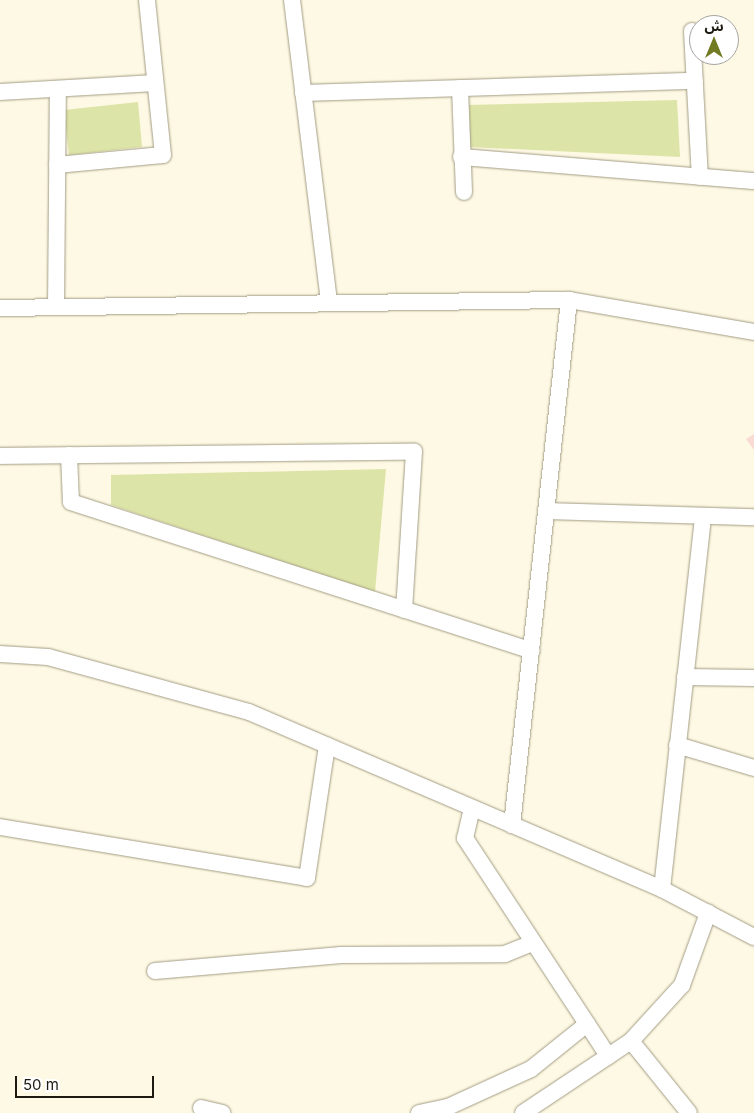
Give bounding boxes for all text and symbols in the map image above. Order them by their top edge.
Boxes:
north arrow [689,15,739,65]
text: ش [704,17,724,34]
scale bar [18,1066,156,1098]
text: 50 m [23,1075,59,1094]

